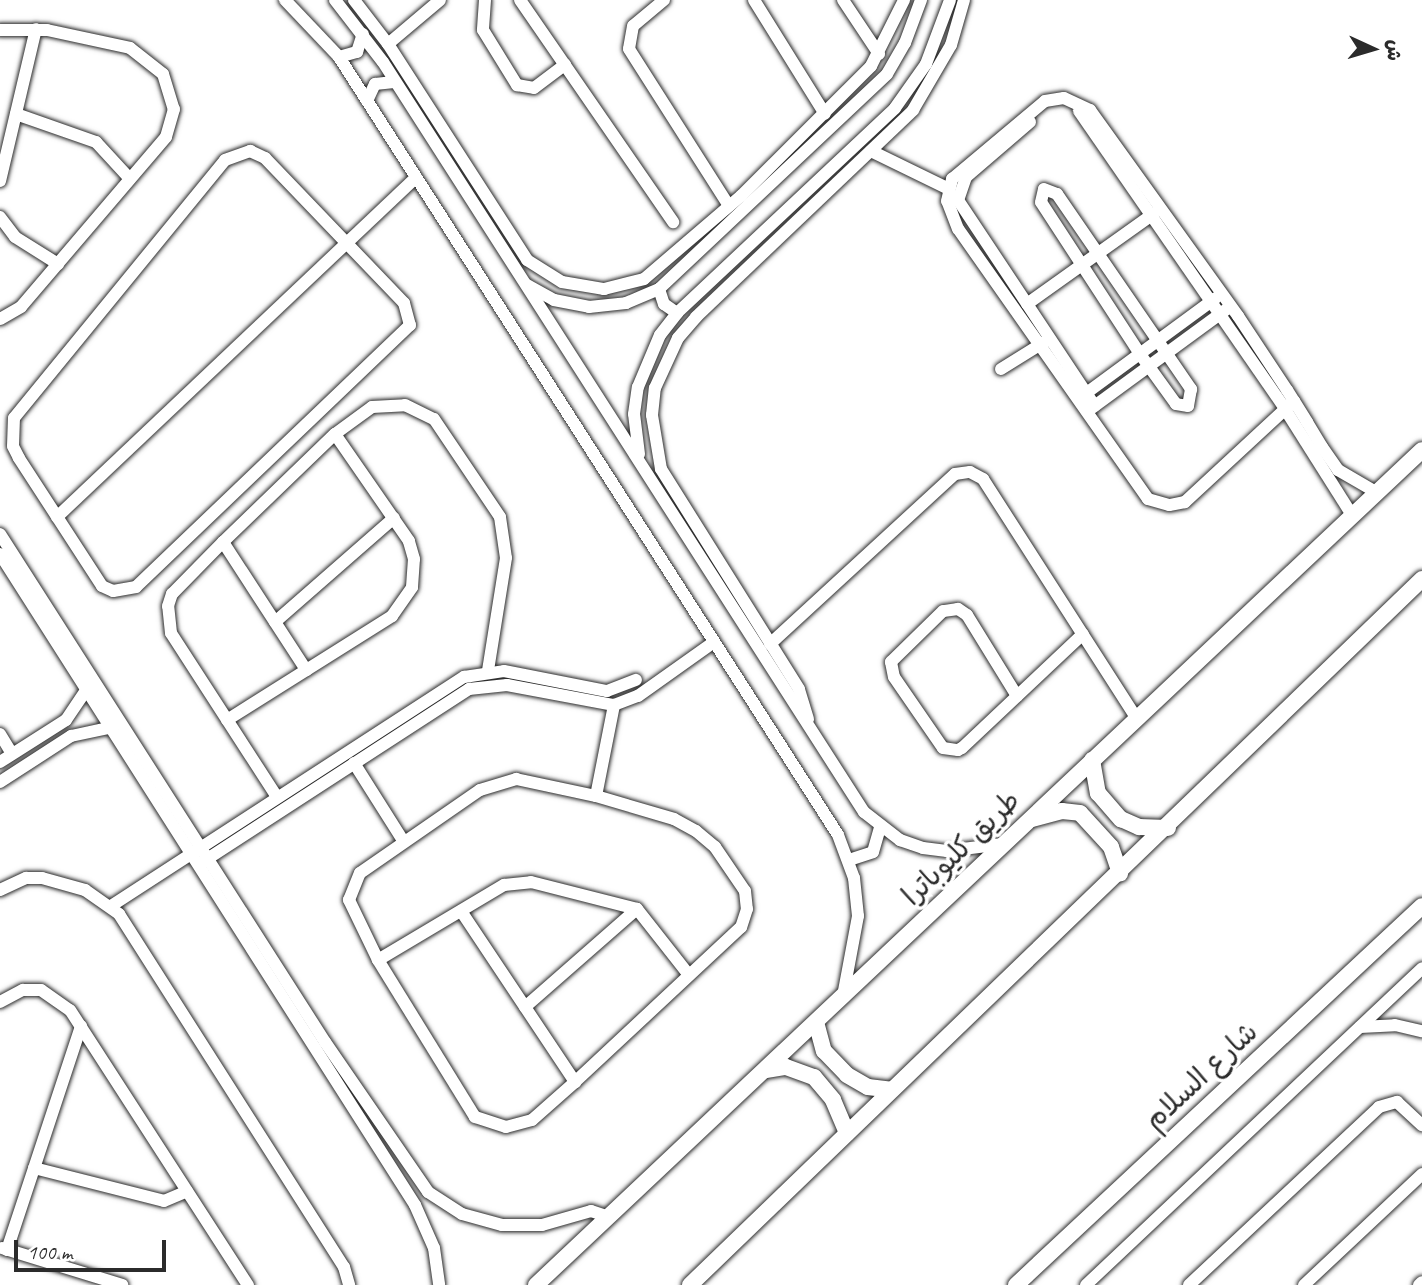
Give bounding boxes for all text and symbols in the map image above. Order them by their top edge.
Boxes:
north arrow [1338,14,1408,84]
text: ش [1381,39,1407,62]
street label: طريق كليوباترا [895,784,1027,912]
street label: شارع السلام [1137,1015,1265,1137]
scale bar [18,1226,170,1270]
text: 100 m [27,1239,72,1265]

